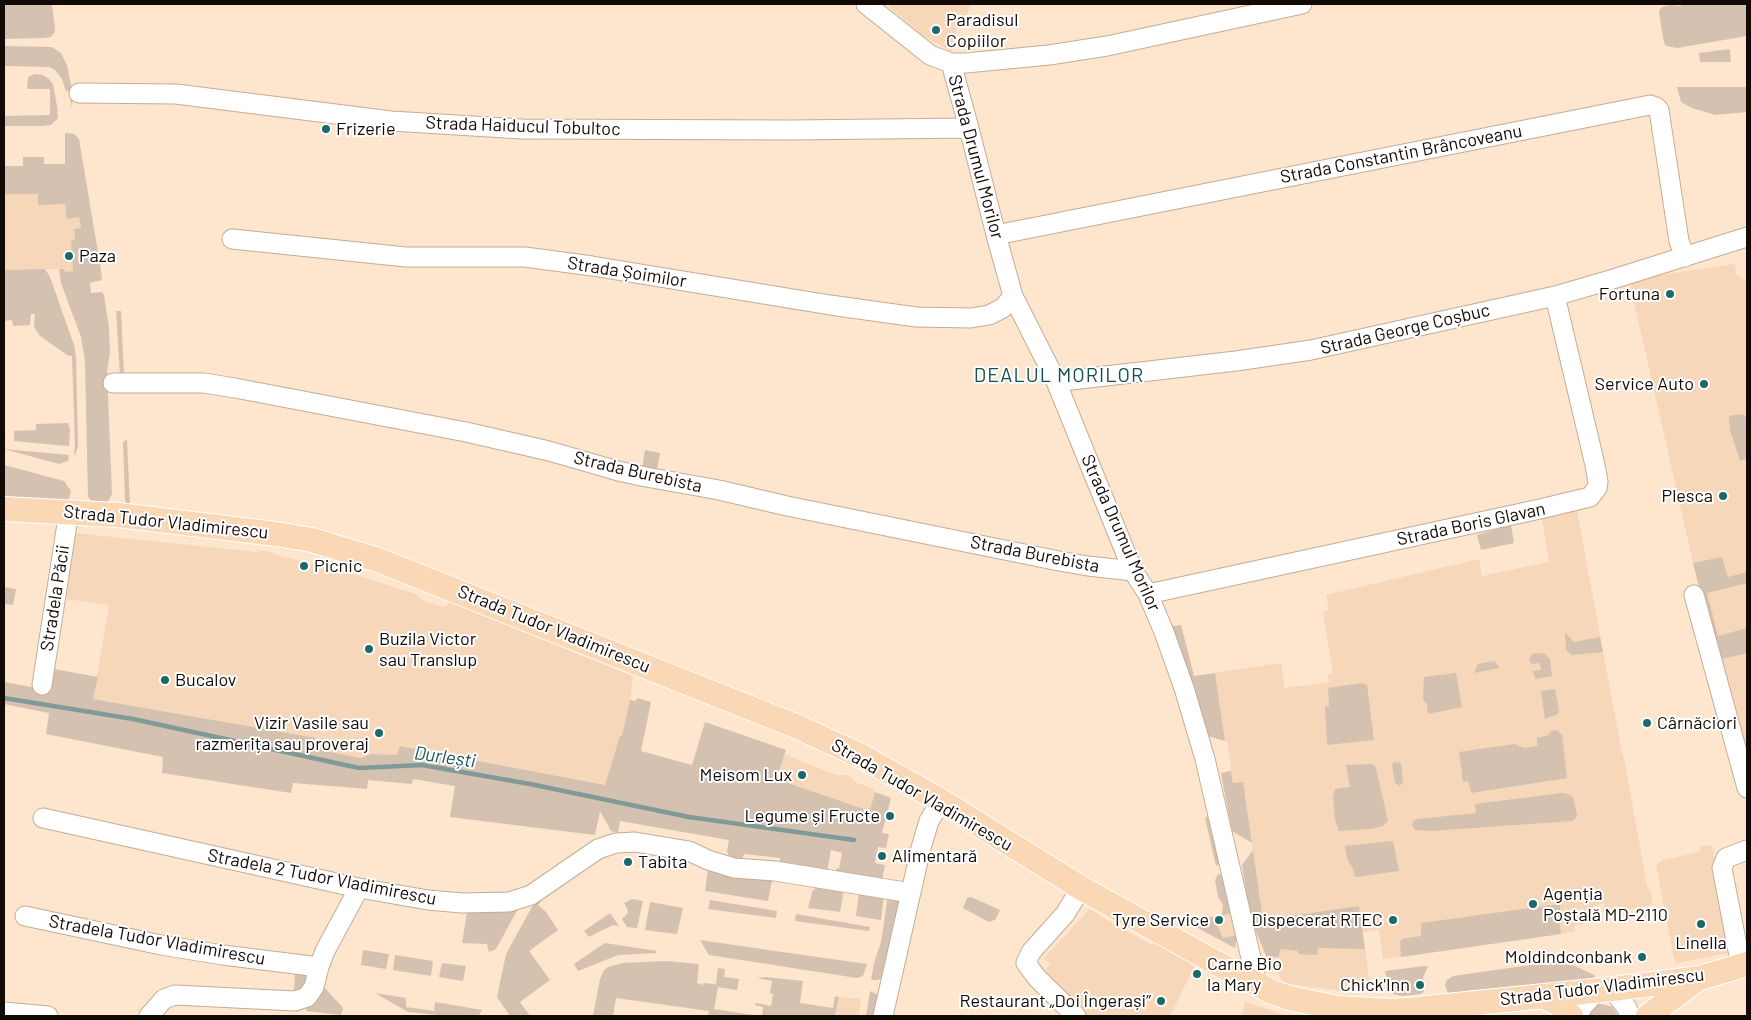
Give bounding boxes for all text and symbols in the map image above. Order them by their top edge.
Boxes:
place label: Paradisul Copiilor [946,9,1018,52]
marker: Paradisul Copiilor [930,24,942,36]
street label: Strada Drumul Morilor [944,72,1008,242]
street label: Strada Haiducul Tobultoc [425,112,621,140]
place label: Frizerie [336,118,395,140]
street label: Strada Constantin Brâncoveanu [1278,120,1524,188]
marker: Frizerie [320,123,332,135]
place label: Paza [79,245,116,267]
marker: Paza [63,250,75,262]
street label: Strada Șoimilor [566,252,688,292]
place label: Fortuna [1599,283,1660,305]
marker: Fortuna [1664,288,1676,300]
street label: Strada George Coșbuc [1318,299,1492,359]
district label: DEALUL MORILOR [972,363,1146,387]
place label: Service Auto [1595,373,1694,395]
marker: Service Auto [1698,378,1710,390]
street label: Strada Burebista [572,447,704,497]
street label: Strada Drumul Morilor [1077,451,1165,615]
place label: Plesca [1662,485,1713,507]
marker: Plesca [1717,490,1729,502]
street label: Strada Boris Glavan [1395,498,1547,550]
street label: Strada Tudor Vladimirescu [63,501,269,543]
street label: Strada Burebista [969,531,1101,577]
street label: Stradela Păcii [36,543,74,653]
place label: Picnic [314,555,362,577]
marker: Picnic [298,560,310,572]
street label: Strada Tudor Vladimirescu [455,580,653,678]
place label: Buzila Victor sau Translup [379,628,477,670]
marker: Buzila Victor sau Translup [363,643,375,655]
place label: Bucalov [175,669,236,691]
marker: Bucalov [159,674,171,686]
place label: Vizir Vasile sau razmerița sau proveraj [196,712,369,754]
place label: Cârnăciori [1657,712,1737,734]
marker: Cârnăciori [1641,717,1653,729]
marker: Vizir Vasile sau razmerița sau proveraj [373,727,385,739]
street label: Strada Tudor Vladimirescu [828,734,1016,856]
water label: Durlești [413,741,477,773]
place label: Meisom Lux [700,764,792,786]
marker: Meisom Lux [796,769,808,781]
place label: Legume și Fructe [745,805,880,827]
marker: Legume și Fructe [884,810,896,822]
street label: Stradela 2 Tudor Vladimirescu [206,844,438,910]
place label: Alimentară [892,845,977,867]
marker: Alimentară [876,850,888,862]
place label: Tabita [638,851,687,873]
marker: Tabita [622,856,634,868]
place label: Agenția Poștală MD-2110 [1543,883,1668,926]
marker: Agenția Poștală MD-2110 [1527,898,1539,910]
place label: Tyre Service [1112,909,1209,931]
place label: Dispecerat RTEC [1251,909,1383,931]
street label: Stradela Tudor Vladimirescu [47,910,267,970]
marker: Tyre Service [1213,914,1225,926]
marker: Dispecerat RTEC [1387,914,1399,926]
marker: Linella [1695,918,1707,930]
place label: Linella [1675,932,1727,954]
place label: Moldindconbank [1505,946,1632,968]
marker: Moldindconbank [1636,951,1648,963]
place label: Carne Bio la Mary [1207,953,1282,996]
street label: Strada Tudor Vladimirescu [1499,964,1705,1010]
marker: Carne Bio la Mary [1191,968,1203,980]
place label: Chick'Inn [1340,974,1410,996]
marker: Chick'Inn [1414,979,1426,991]
place label: Restaurant „Doi Îngerași” [960,990,1151,1012]
marker: Restaurant „Doi Îngerași” [1155,995,1167,1007]

